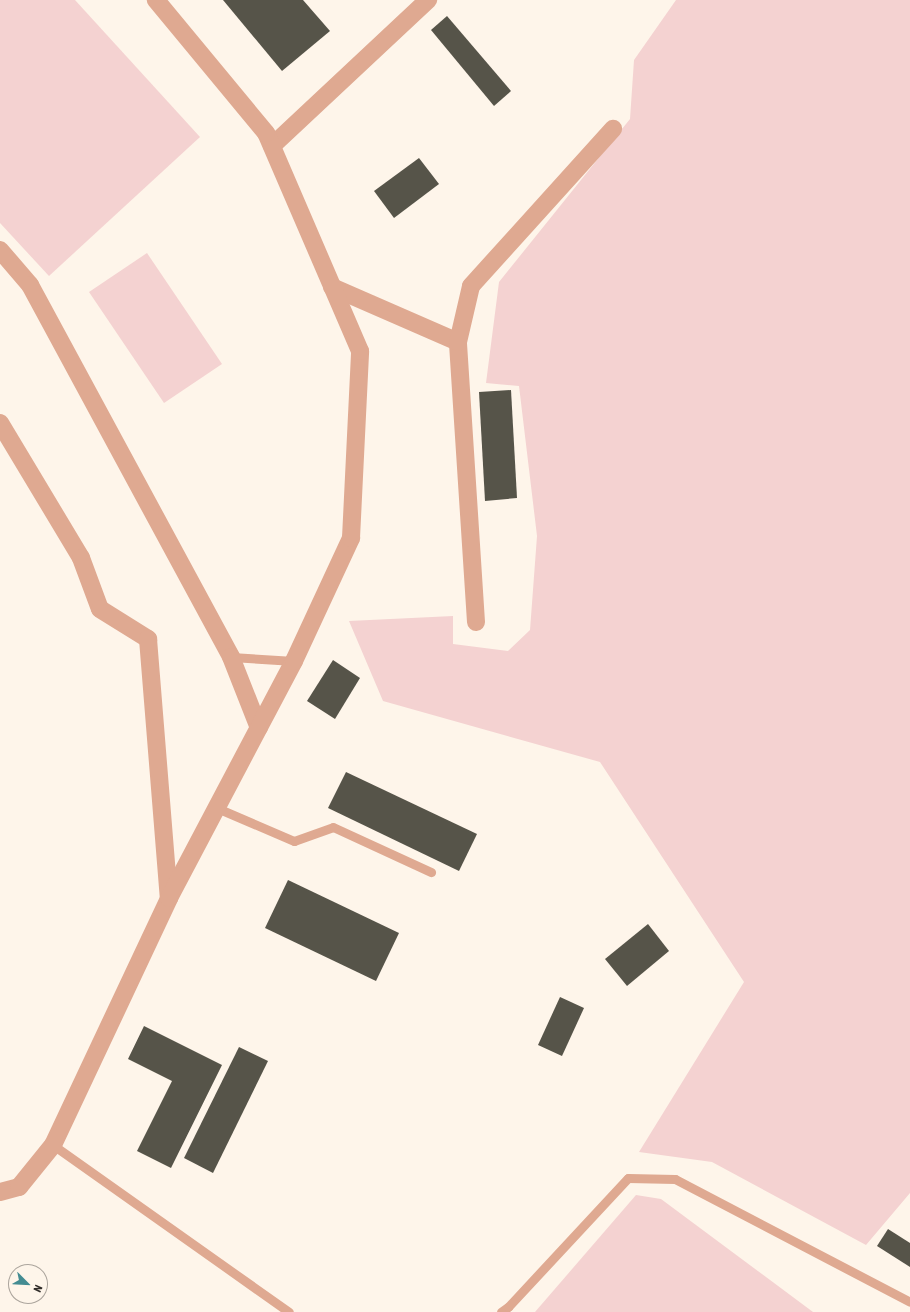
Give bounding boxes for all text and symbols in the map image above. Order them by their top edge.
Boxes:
north arrow [8,1264,48,1304]
text: N [31,1283,45,1294]

